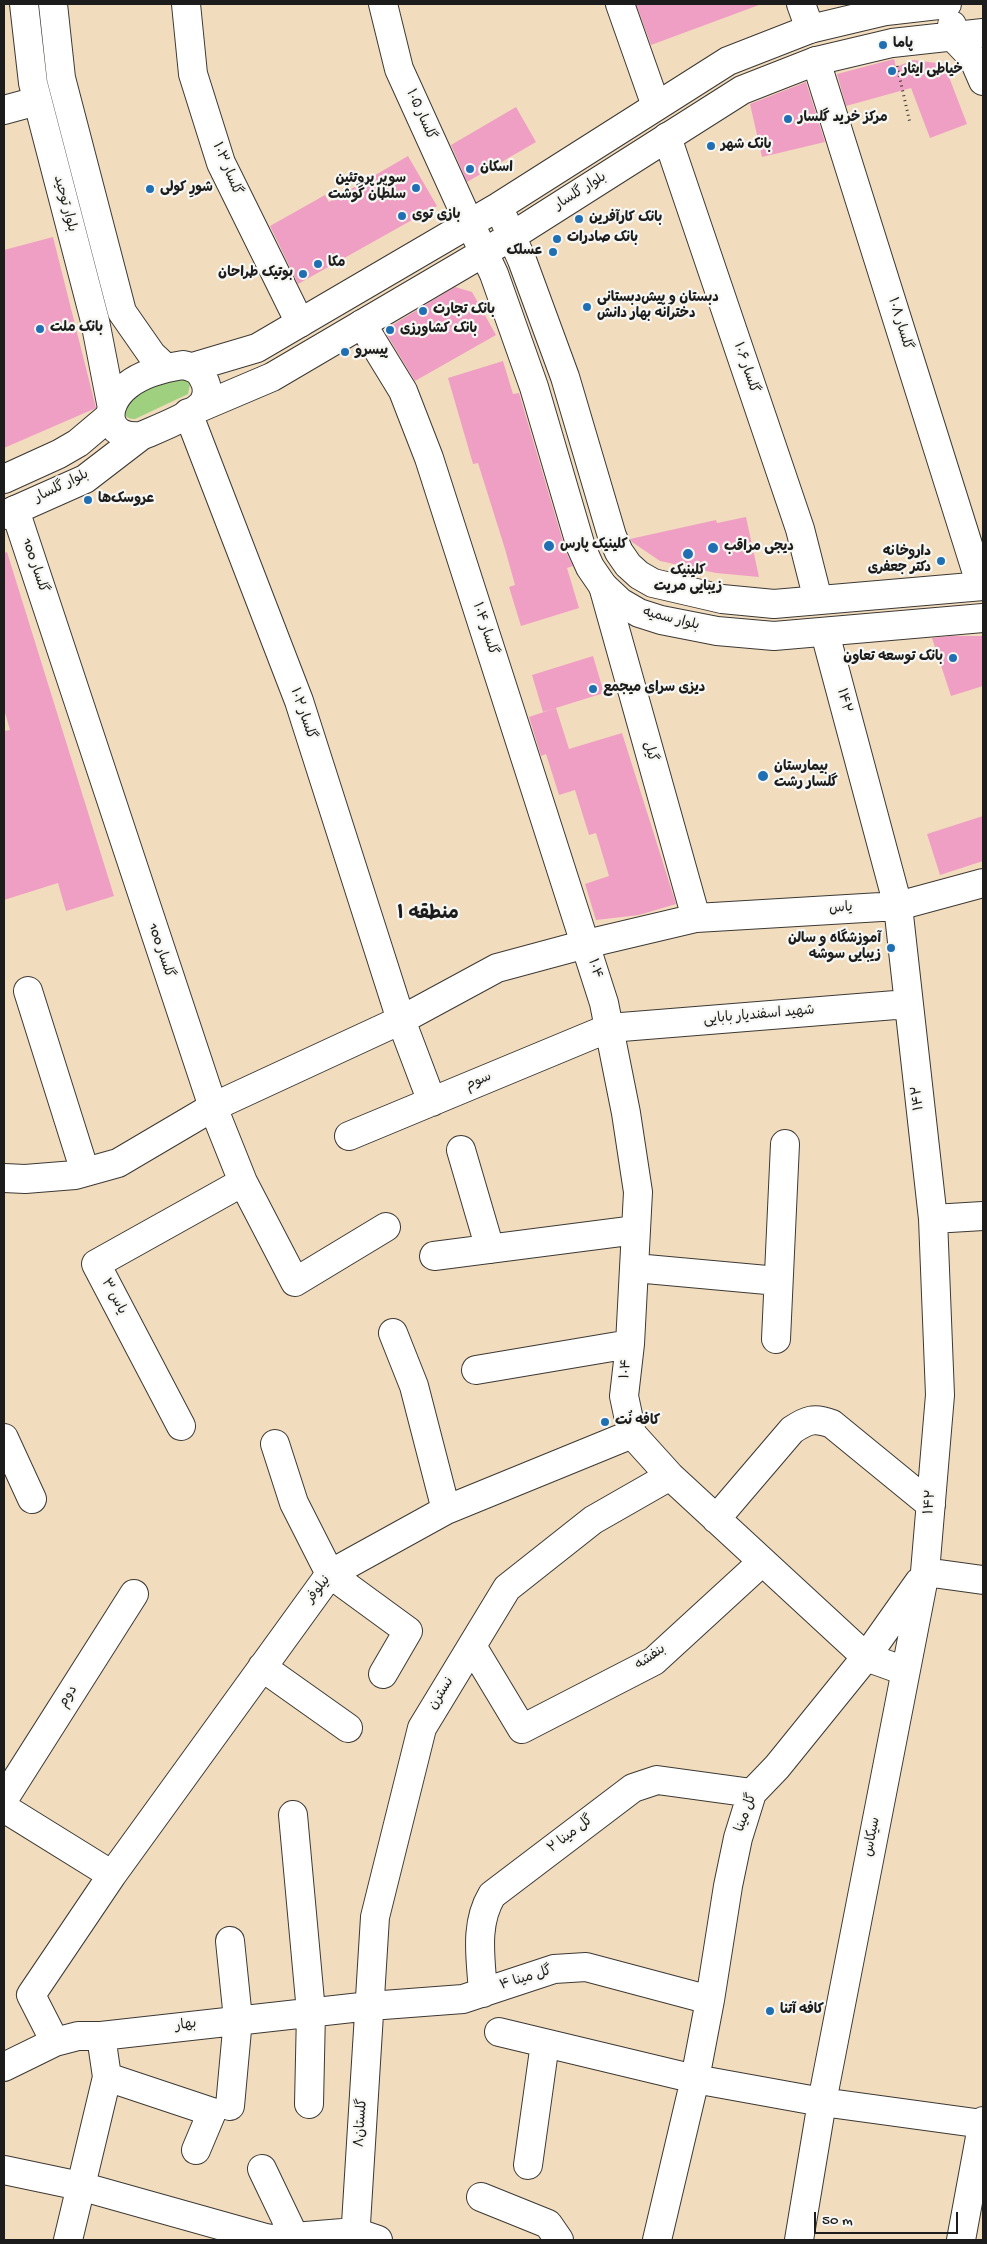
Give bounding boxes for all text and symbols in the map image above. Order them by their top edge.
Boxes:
place label: پاما [893,37,913,53]
marker: پاما [877,39,889,51]
place label: خیاطی ایثار [902,63,963,79]
marker: خیاطی ایثار [886,65,898,77]
street label: گلسار ۱۰۵ [401,87,439,143]
place label: مرکز خرید گلسار [798,111,888,127]
marker: مرکز خرید گلسار [782,113,794,125]
place label: بانک شهر [721,138,772,154]
street label: گلسار ۱۰۳ [207,140,245,198]
marker: بانک شهر [705,140,717,152]
place label: اسکان [480,161,513,177]
marker: اسکان [464,163,476,175]
street label: بلوار گلسار [552,169,610,215]
place label: سوپر پروتئین سلطان گوشت [328,172,406,204]
street label: بلوار توحید [48,174,80,234]
place label: شورِ کولی [160,181,213,197]
marker: سوپر پروتئین سلطان گوشت [410,182,422,194]
marker: شورِ کولی [144,183,156,195]
place label: بازی توی [412,208,460,224]
marker: بازی توی [396,210,408,222]
place label: بانک کارآفرین [589,211,662,227]
marker: بانک کارآفرین [573,213,585,225]
place label: بانک صادرات [567,231,638,247]
marker: بانک صادرات [551,233,563,245]
place label: عسلک [506,244,543,260]
marker: عسلک [547,246,559,258]
place label: مکا [328,256,345,272]
marker: مکا [312,258,324,270]
place label: بوتیک طراحان [218,266,293,282]
marker: بوتیک طراحان [297,268,309,280]
place label: دبستان و پیش‌دبستانی دخترانه بهار دانش [597,291,719,324]
street label: گلسار ۱۰۸ [883,296,915,352]
marker: دبستان و پیش‌دبستانی دخترانه بهار دانش [581,301,593,313]
place label: بانک تجارت [433,303,495,319]
marker: بانک تجارت [417,305,429,317]
place label: بانک ملت [50,321,103,337]
place label: بانک کشاورزی [400,322,477,338]
marker: بانک ملت [34,323,46,335]
marker: بانک کشاورزی [384,324,396,336]
street label: گلسار ۱۰۶ [728,340,762,396]
place label: پیسرو [355,344,388,360]
marker: پیسرو [339,346,351,358]
street label: بلوار گلسار [32,467,92,507]
place label: عروسک‌ها [98,492,154,508]
marker: عروسک‌ها [82,494,94,506]
street label: گلسار 100 [17,537,51,595]
place label: کلینیک پارس [560,538,628,554]
marker: کلینیک پارس [542,539,556,553]
place label: دیجی مراقب [724,540,794,556]
marker: دیجی مراقب [706,541,720,555]
place label: داروخانه دکتر جعفری [868,545,931,578]
marker: کلینیک زیبایی مریت [681,547,695,561]
marker: داروخانه دکتر جعفری [935,555,947,567]
place label: کلینیک زیبایی مریت [654,564,722,596]
street label: گلسار ۱۰۴ [468,600,500,658]
street label: بلوار سمیه [641,605,701,635]
place label: بانک توسعه تعاون [843,650,943,666]
marker: بانک توسعه تعاون [947,652,959,664]
place label: دیزی سرای میجمع [603,681,705,697]
marker: دیزی سرای میجمع [587,683,599,695]
street label: گلسار ۱۰۲ [285,686,319,742]
street label: ۱۴۲ [832,687,854,715]
street label: گیل [638,740,660,764]
place label: بیمارستان گلسار رشت [774,760,838,792]
marker: بیمارستان گلسار رشت [756,769,770,783]
street label: یاس [829,900,853,918]
district label: منطقه ۱ [397,904,459,926]
street label: گلسار 100 [143,922,177,980]
place label: آموزشگاه و سالن زیبایی سوشه [788,932,881,964]
marker: آموزشگاه و سالن زیبایی سوشه [885,942,897,954]
street label: ۱۰۴ [583,957,605,981]
street label: شهید اسفندیار بابایی [703,1003,815,1029]
street label: سوم [463,1069,495,1095]
street label: ۱۴۲ [909,1085,929,1111]
street label: یاس ۳ [97,1276,129,1318]
street label: ۱۰۴ [618,1358,636,1380]
place label: کافه نُت [615,1414,660,1430]
marker: کافه نُت [599,1416,611,1428]
street label: ۱۴۲ [922,1489,940,1515]
street label: نیلوفر [303,1573,335,1607]
street label: بنفشه [633,1642,669,1674]
street label: نسترن [426,1675,458,1713]
street label: دوم [56,1683,82,1711]
street label: گل مینا [732,1791,762,1835]
street label: گل مینا ۲ [545,1812,597,1858]
street label: سیکاس [861,1816,885,1858]
street label: گل مینا ۴ [498,1963,554,1995]
place label: کافه آتنا [780,2003,824,2019]
marker: کافه آتنا [764,2005,776,2017]
street label: بهار [174,2016,198,2036]
street label: گلستان۸ [352,2098,372,2148]
scale bar [817,2202,961,2234]
text: 50 m [822,2212,853,2230]

